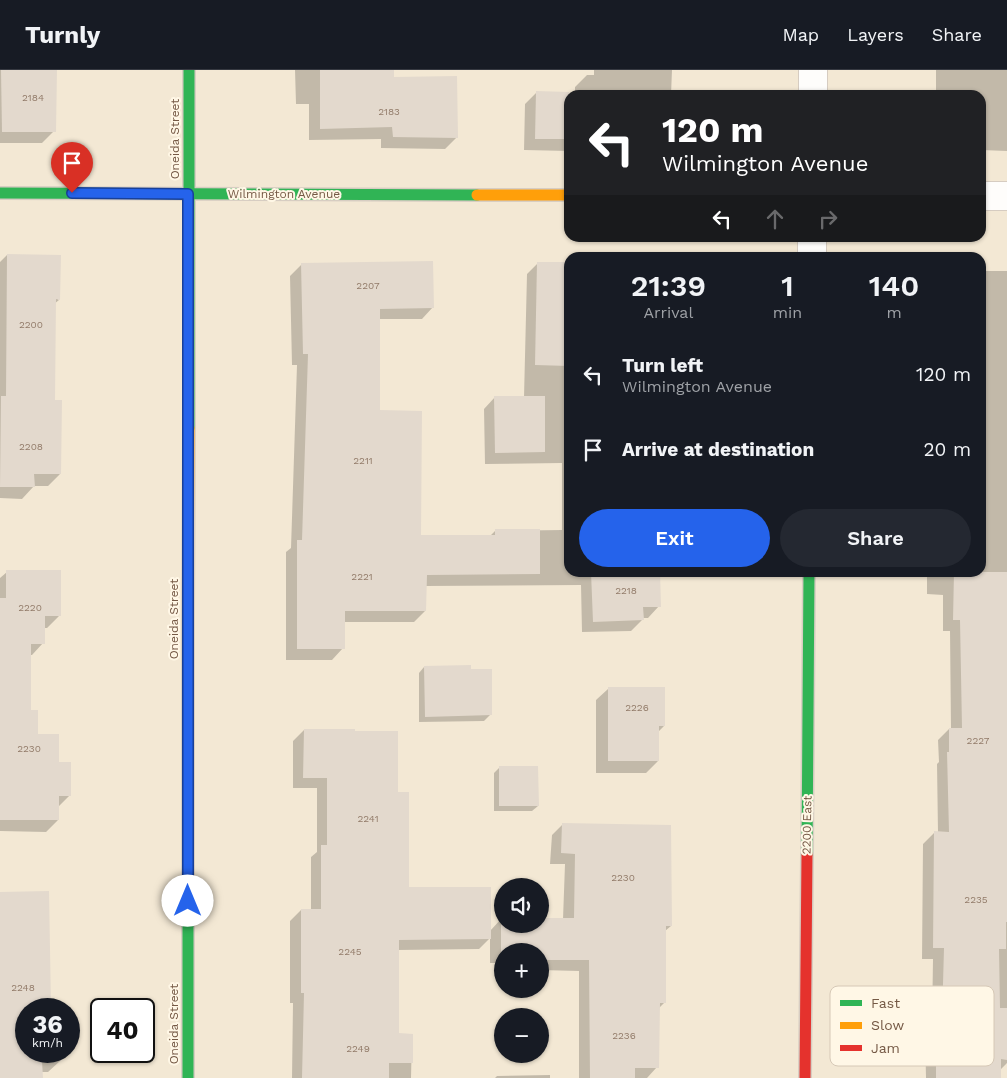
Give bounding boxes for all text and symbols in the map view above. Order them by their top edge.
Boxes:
text: Turnly [25,21,100,49]
text: Map [782,24,819,45]
text: Layers [847,24,904,45]
text: Share [932,24,982,45]
house number: 2184 [22,92,44,103]
street label: Oneida Street [168,99,182,179]
house number: 2183 [378,106,400,117]
text: 120 m [662,109,763,151]
icon: left [579,110,644,175]
pin [51,142,93,193]
icon: arrive [58,149,86,177]
text: Wilmington Avenue [662,151,868,176]
street label: Wilmington Avenue [228,187,340,201]
icon: left [708,205,736,233]
icon: ahead [761,205,789,233]
icon: right [814,205,842,233]
text: 21:39 [631,268,706,303]
text: 1 [781,268,794,303]
text: 140 [869,268,919,303]
house number: 2207 [356,280,380,291]
text: Arrival [643,303,693,322]
text: min [773,303,802,322]
text: m [886,303,902,322]
house number: 2200 [19,319,43,330]
text: Turn left [622,354,703,377]
icon: left [579,361,607,389]
text: 120 m [916,363,971,386]
text: Wilmington Avenue [622,377,772,396]
icon: arrive [579,436,607,464]
text: Arrive at destination [622,438,814,461]
text: 20 m [924,438,971,461]
house number: 2208 [19,441,43,452]
house number: 2211 [353,455,373,466]
button: Exit [579,509,770,567]
button: Share [780,509,971,567]
house number: 2221 [351,571,373,582]
street label: Oneida Street [167,579,181,659]
house number: 2218 [615,585,637,596]
house number: 2220 [18,602,42,613]
house number: 2226 [625,702,649,713]
house number: 2227 [967,735,990,746]
house number: 2230 [17,743,41,754]
street label: 2200 East [799,795,815,855]
house number: 2241 [357,813,379,824]
house number: 2230 [611,872,635,883]
position arrow [161,874,213,926]
map controls [494,878,549,1063]
button: sound [494,878,549,933]
house number: 2235 [964,894,988,905]
button: + [494,943,549,998]
house number: 2245 [338,946,362,957]
house number: 2248 [11,982,35,993]
street label: Oneida Street [167,984,181,1064]
legend [830,986,994,1066]
text: Fast [871,995,900,1011]
speed limit sign: 40 [90,998,155,1063]
button: − [494,1008,549,1063]
text: 36 [32,1010,63,1039]
text: Slow [871,1017,904,1033]
house number: 2236 [612,1030,636,1041]
text: km/h [32,1036,63,1050]
text: Jam [871,1040,900,1056]
house number: 2249 [346,1043,370,1054]

